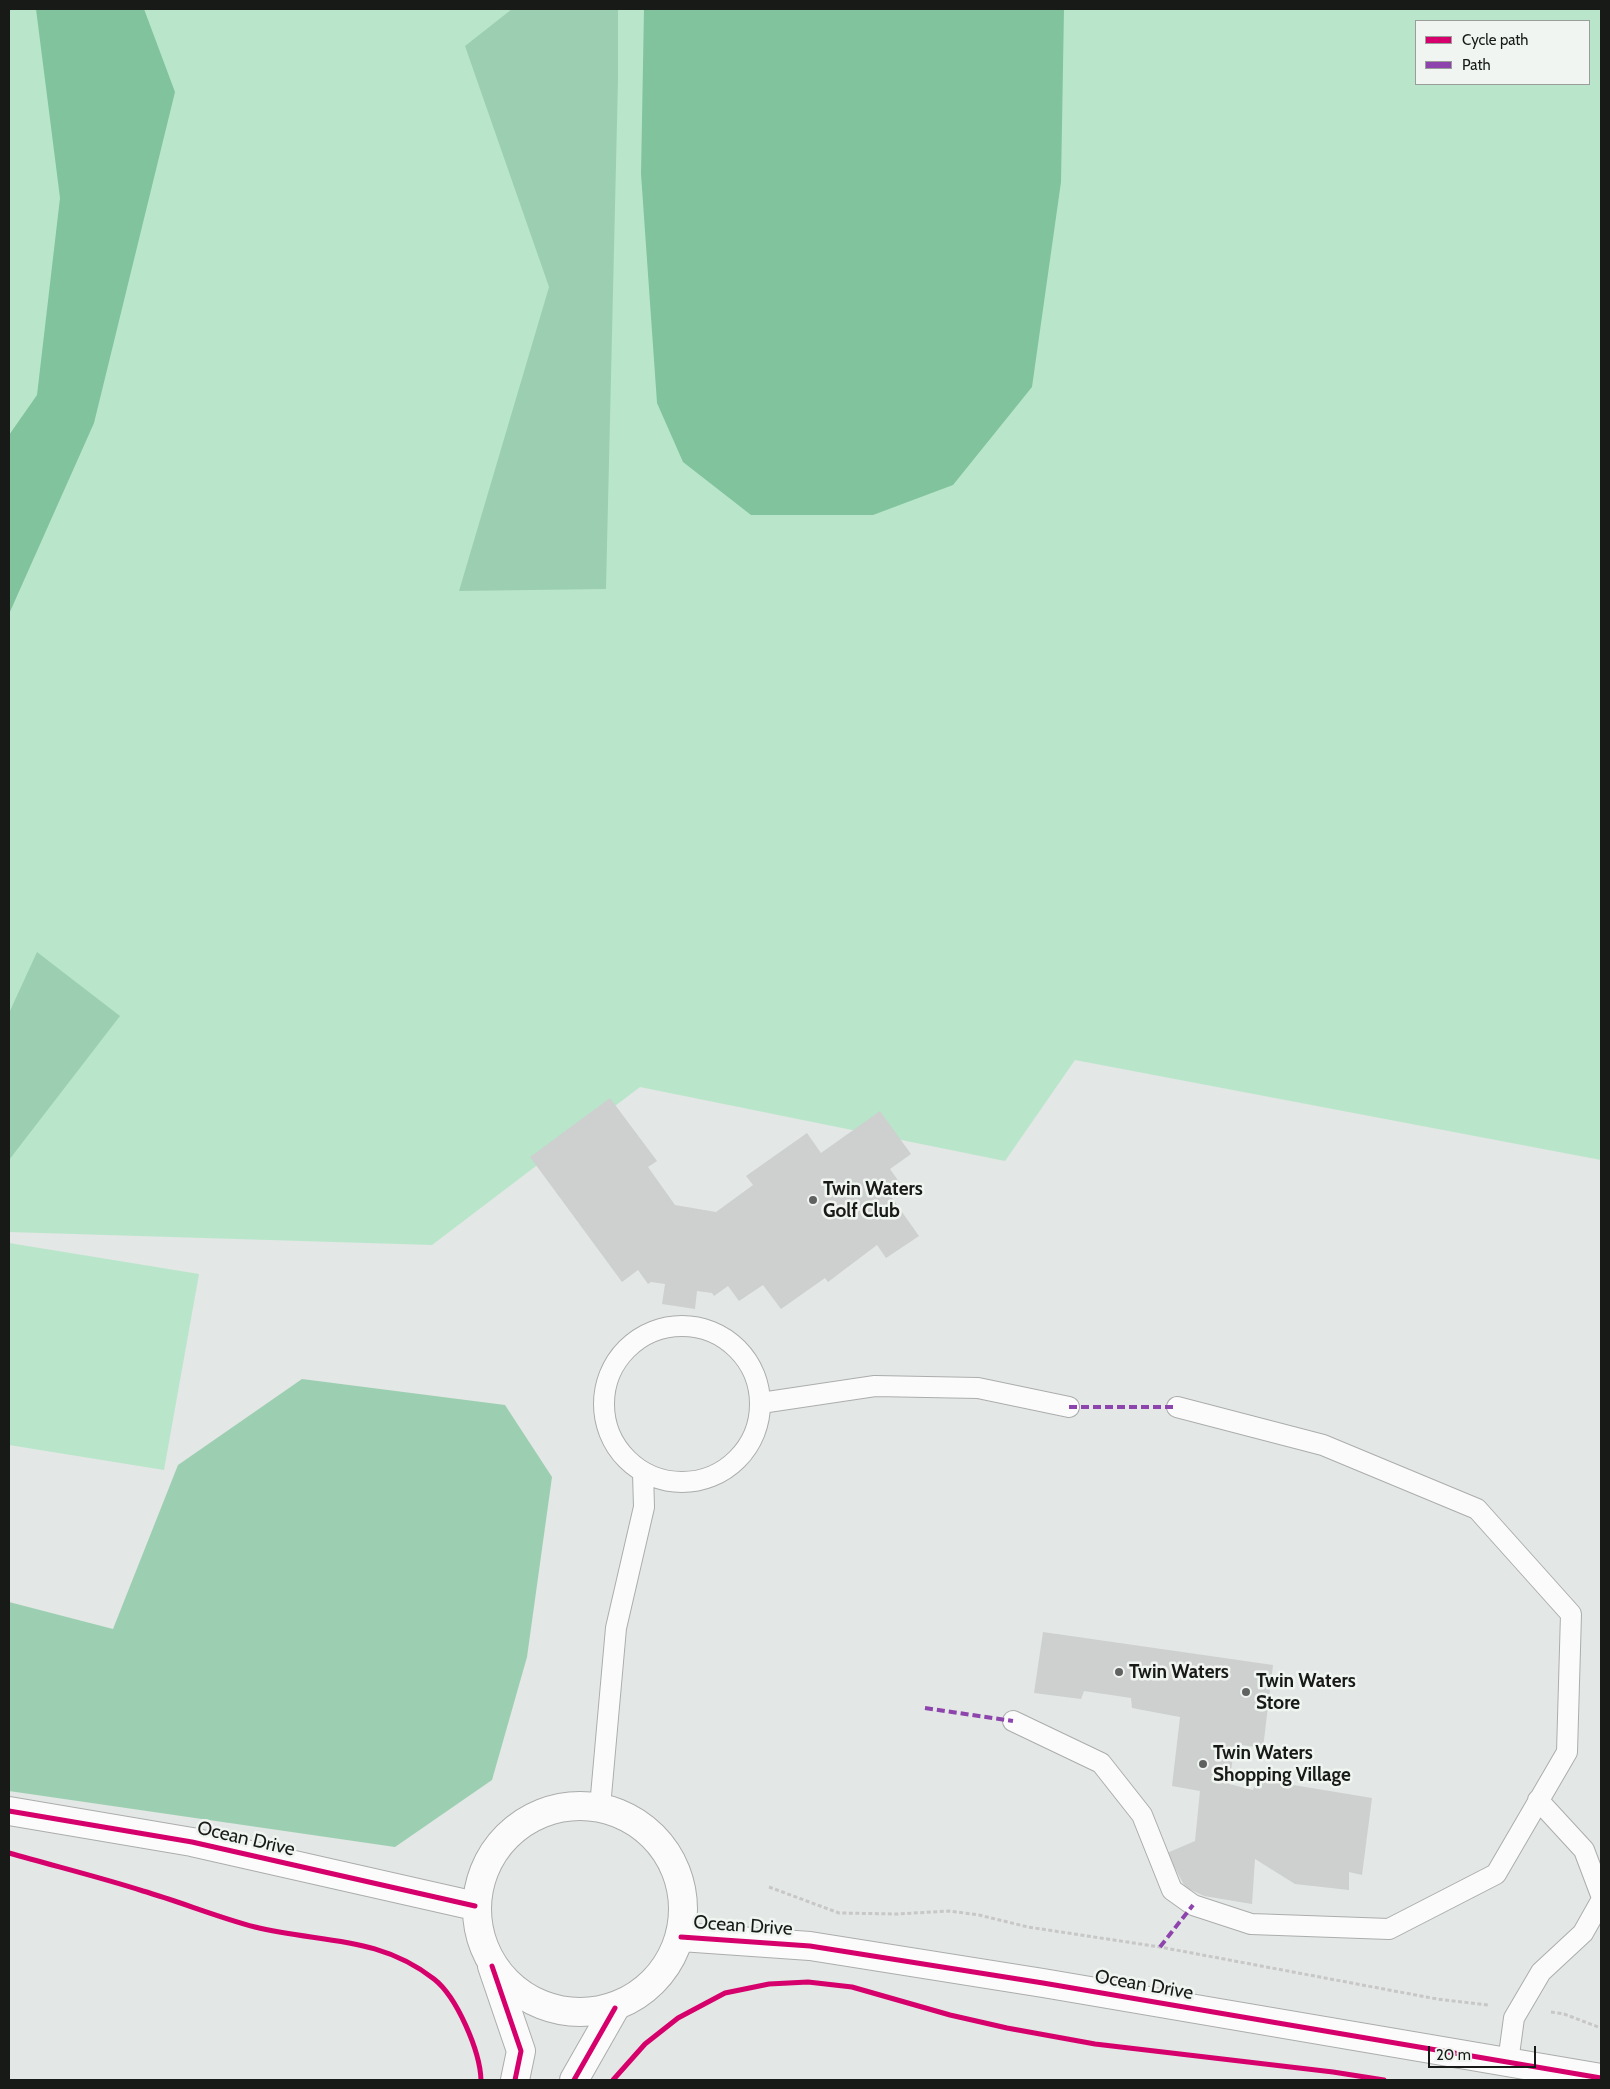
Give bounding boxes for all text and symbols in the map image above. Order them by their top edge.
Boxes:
legend [1415,20,1590,85]
text: Cycle path [1462,31,1528,49]
text: Path [1462,56,1491,74]
place label: Twin Waters Golf Club [823,1178,923,1222]
marker: Twin Waters Golf Club [807,1194,819,1206]
place label: Twin Waters [1129,1661,1229,1683]
marker: Twin Waters [1113,1666,1125,1678]
place label: Twin Waters Store [1256,1670,1356,1714]
marker: Twin Waters Store [1240,1686,1252,1698]
place label: Twin Waters Shopping Village [1213,1742,1351,1786]
marker: Twin Waters Shopping Village [1197,1758,1209,1770]
street label: Ocean Drive [195,1817,297,1861]
street label: Ocean Drive [693,1911,793,1941]
street label: Ocean Drive [1093,1965,1195,2005]
scale bar [1430,2036,1538,2068]
text: 20 m [1436,2046,1471,2064]

